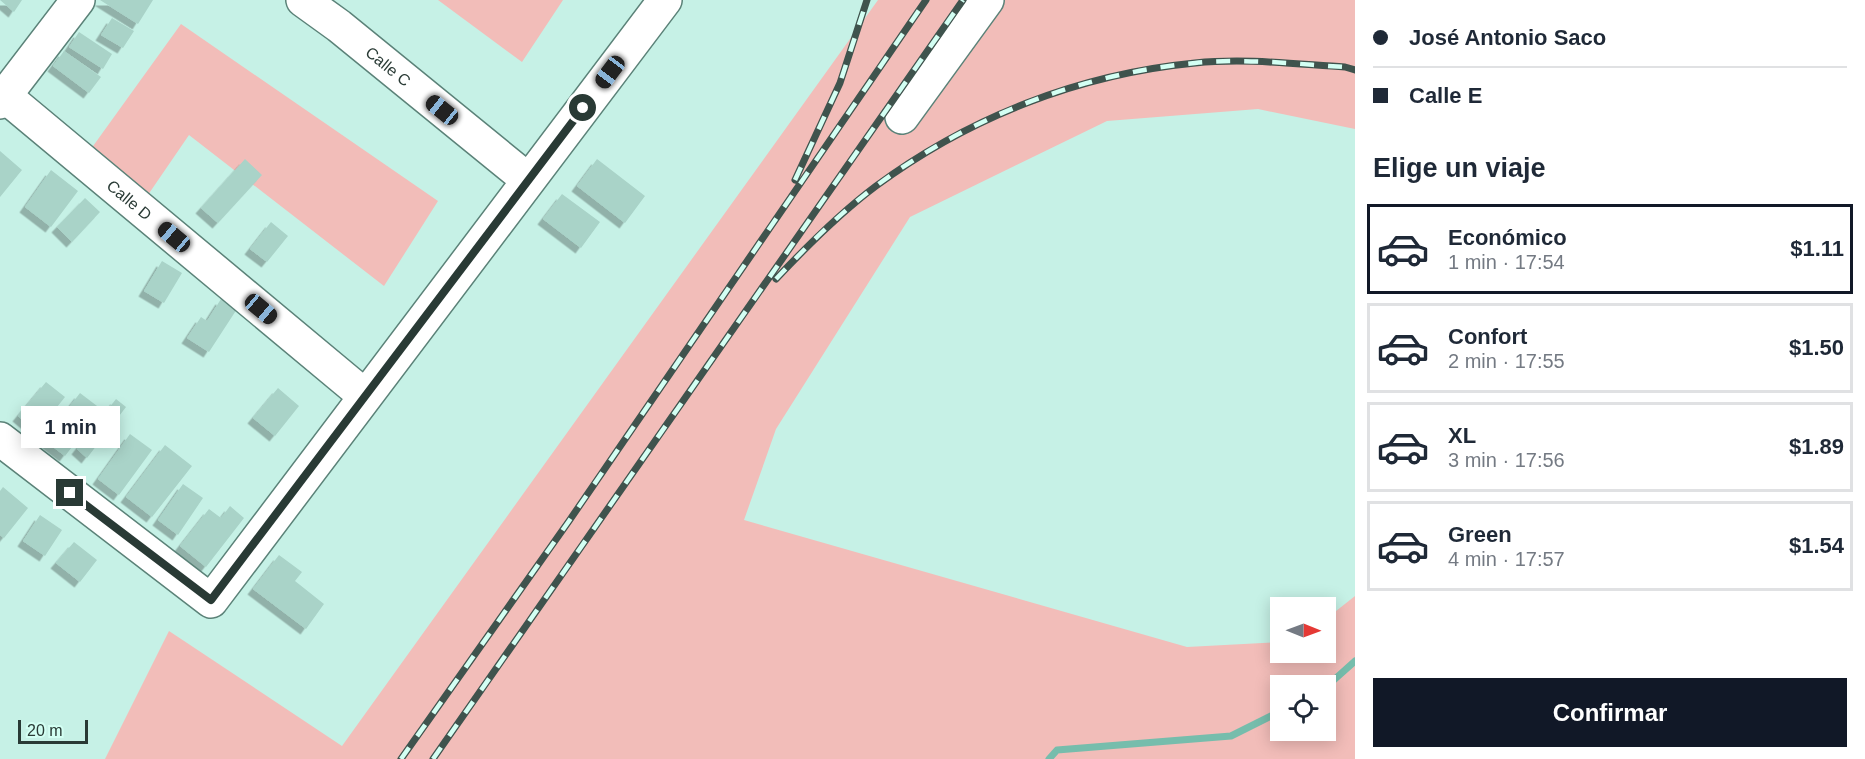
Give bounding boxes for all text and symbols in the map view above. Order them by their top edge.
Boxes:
text: José Antonio Saco [1409,25,1606,50]
street label: Calle C [362,43,414,90]
car [592,52,628,92]
text: Calle E [1409,83,1482,108]
car [422,92,462,128]
route start [569,94,596,121]
text: Elige un viaje [1373,153,1546,183]
street label: Calle D [104,177,155,223]
car [154,219,194,255]
icon: car [1376,222,1430,276]
text: Económico [1448,225,1567,250]
text: $1.11 [1790,236,1844,261]
text: 1 min · 17:54 [1448,251,1565,273]
car [241,291,281,327]
icon: car [1376,321,1430,375]
text: Confort [1448,324,1527,349]
text: $1.50 [1789,335,1844,360]
text: 2 min · 17:55 [1448,350,1565,372]
callout: 1 min [20,406,119,448]
text: 1 min [44,416,97,438]
icon: car [1376,420,1430,474]
text: XL [1448,423,1476,448]
text: $1.89 [1789,434,1844,459]
text: 3 min · 17:56 [1448,449,1565,471]
route end [56,479,83,506]
icon: car [1376,519,1430,573]
text: Green [1448,522,1512,547]
text: $1.54 [1789,533,1844,558]
text: 4 min · 17:57 [1448,548,1565,570]
north arrow [1270,597,1336,663]
map controls [1270,597,1336,741]
button: locate [1270,675,1336,741]
button: Confirmar [1373,678,1847,747]
scale bar [18,717,88,744]
text: 20 m [27,722,63,739]

